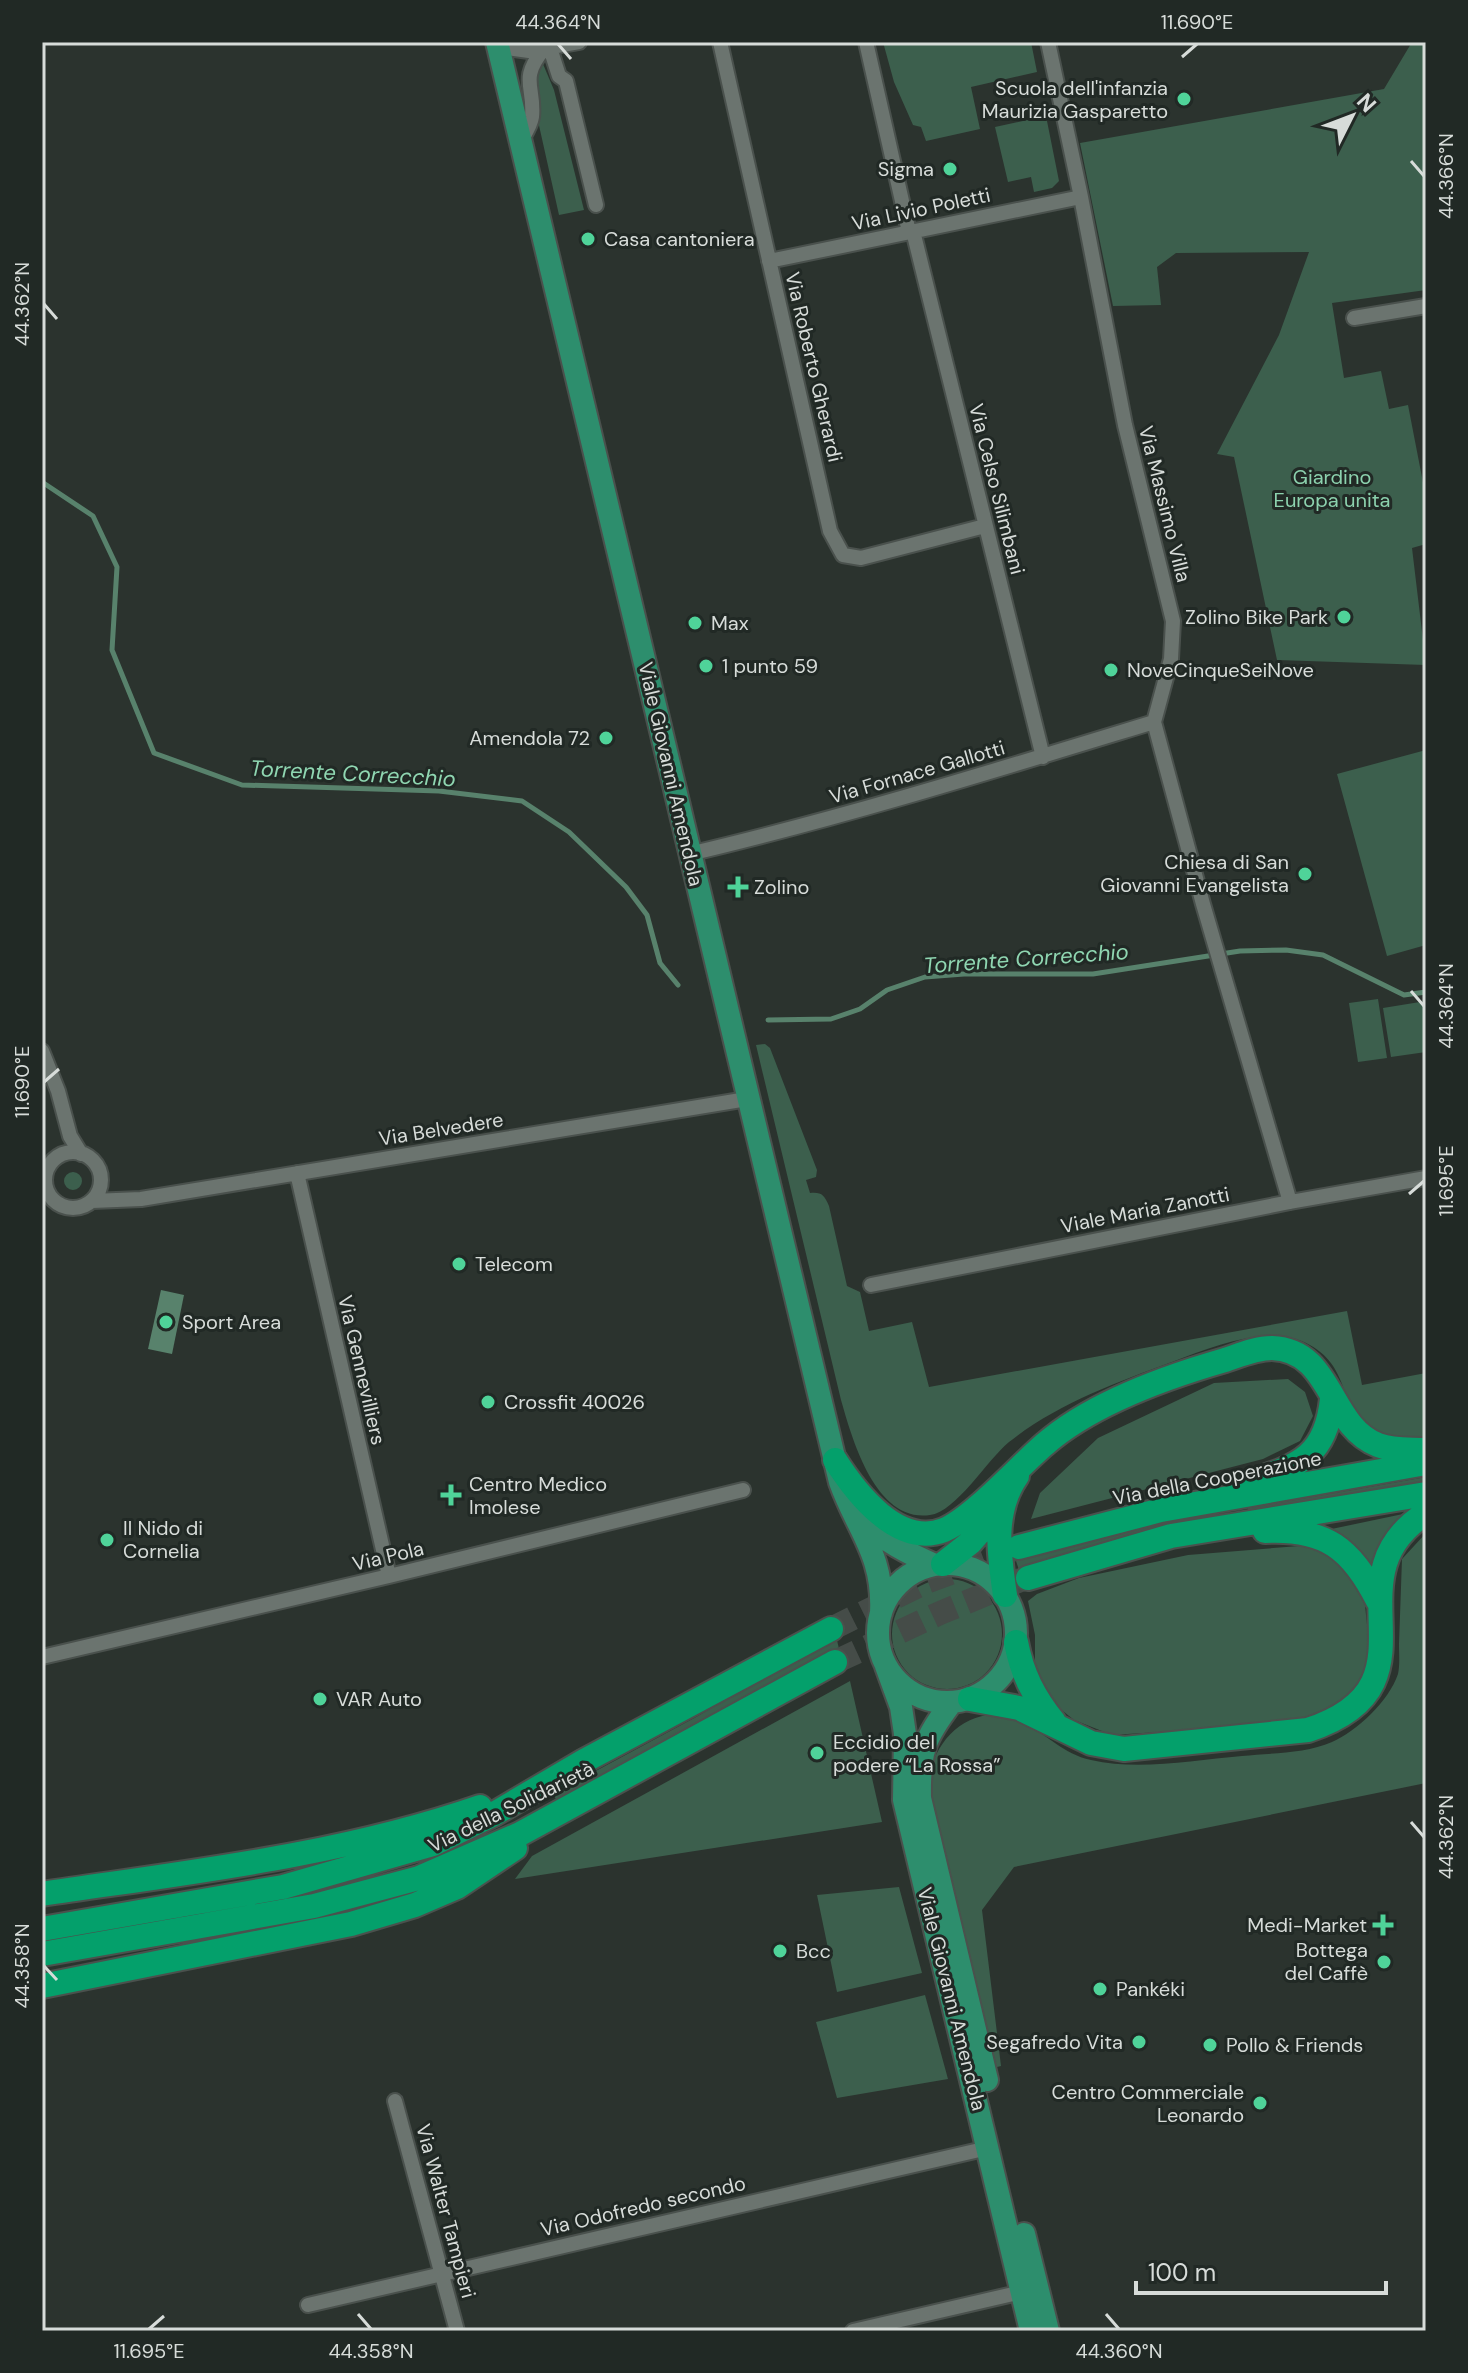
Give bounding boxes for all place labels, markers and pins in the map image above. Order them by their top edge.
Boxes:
place label: Scuola dell'infanzia Maurizia Gasparetto [982,75,1168,124]
marker: Scuola dell'infanzia Maurizia Gasparetto [1175,90,1193,108]
place label: Sigma [878,156,934,182]
marker: Sigma [941,160,959,178]
place label: Casa cantoniera [604,226,755,252]
marker: Casa cantoniera [579,230,597,248]
place label: Zolino Bike Park [1185,604,1328,630]
marker: Zolino Bike Park [1335,608,1353,626]
place label: Max [711,610,749,636]
marker: Max [686,614,704,632]
place label: 1 punto 59 [722,653,818,679]
marker: 1 punto 59 [697,657,715,675]
place label: NoveCinqueSeiNove [1127,657,1314,683]
marker: NoveCinqueSeiNove [1102,661,1120,679]
place label: Amendola 72 [469,725,590,751]
marker: Amendola 72 [597,729,615,747]
place label: Chiesa di San Giovanni Evangelista [1100,849,1289,898]
marker: Chiesa di San Giovanni Evangelista [1296,865,1314,883]
place label: Zolino [754,874,809,900]
marker: Zolino [729,878,747,896]
place label: Telecom [475,1251,553,1277]
marker: Telecom [450,1255,468,1273]
place label: Sport Area [182,1309,281,1335]
marker: Sport Area [157,1313,175,1331]
place label: Crossfit 40026 [504,1389,645,1415]
marker: Crossfit 40026 [479,1393,497,1411]
place label: Centro Medico Imolese [469,1471,607,1520]
marker: Centro Medico Imolese [440,1484,462,1506]
place label: Il Nido di Cornelia [123,1515,203,1564]
marker: Il Nido di Cornelia [98,1531,116,1549]
place label: VAR Auto [336,1686,422,1712]
marker: VAR Auto [311,1690,329,1708]
place label: Eccidio del podere “La Rossa” [833,1729,1001,1778]
marker: Eccidio del podere “La Rossa” [808,1744,826,1762]
place label: Medi-Market [1247,1912,1367,1938]
marker: Medi-Market [1374,1916,1392,1934]
place label: Bottega del Caffè [1285,1937,1368,1986]
place label: Bcc [796,1938,831,1964]
marker: Bcc [771,1942,789,1960]
marker: Bottega del Caffè [1375,1953,1393,1971]
place label: Pankéki [1116,1976,1185,2002]
marker: Pankéki [1091,1980,1109,1998]
place label: Segafredo Vita [986,2029,1123,2055]
place label: Pollo & Friends [1226,2032,1363,2058]
marker: Segafredo Vita [1130,2033,1148,2051]
marker: Pollo & Friends [1201,2036,1219,2054]
place label: Centro Commerciale Leonardo [1052,2079,1244,2128]
marker: Centro Commerciale Leonardo [1251,2094,1269,2112]

